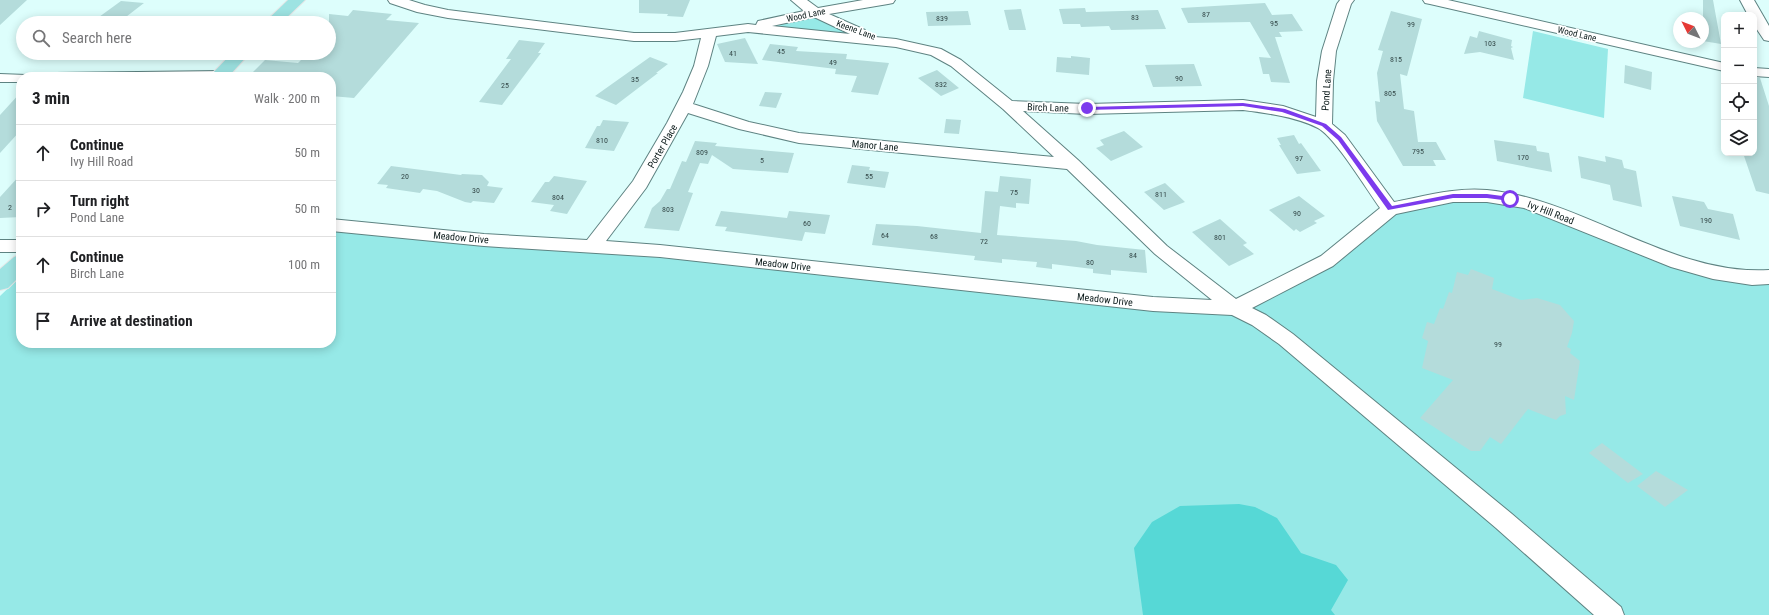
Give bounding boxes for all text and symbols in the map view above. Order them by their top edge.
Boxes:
street label: Wood Lane [786,6,826,24]
house number: 87 [1202,10,1210,19]
north arrow [1673,12,1709,48]
map controls [1721,12,1757,156]
button: + [1721,12,1757,48]
house number: 83 [1131,13,1139,22]
house number: 839 [936,14,948,23]
search box [16,16,336,60]
street label: Keene Lane [835,18,877,42]
house number: 95 [1270,19,1278,28]
house number: 99 [1407,20,1415,29]
street label: Wood Lane [1557,25,1597,43]
icon: search [30,27,52,49]
text: Search here [62,29,132,47]
house number: 103 [1484,39,1496,48]
house number: 45 [777,47,785,56]
button: − [1721,48,1757,84]
house number: 41 [729,49,737,58]
house number: 815 [1390,55,1402,64]
house number: 49 [829,58,837,67]
street label: Pond Lane [1320,69,1333,111]
house number: 90 [1175,74,1183,83]
house number: 35 [631,75,639,84]
house number: 832 [935,80,947,89]
house number: 25 [501,81,509,90]
button: locate [1721,84,1757,120]
text: 3 min [32,88,70,108]
house number: 805 [1384,89,1396,98]
text: Walk · 200 m [254,91,320,106]
route end [1078,99,1096,117]
street label: Birch Lane [1027,101,1069,114]
button: layers [1721,120,1757,156]
street label: Porter Place [645,122,680,170]
text: Continue [70,136,124,154]
house number: 810 [596,136,608,145]
street label: Manor Lane [851,138,899,153]
icon: ahead [32,142,54,164]
text: 50 m [294,145,320,160]
house number: 795 [1412,147,1424,156]
house number: 809 [696,148,708,157]
house number: 170 [1517,153,1529,162]
text: Ivy Hill Road [70,154,133,169]
house number: 97 [1295,154,1303,163]
house number: 5 [760,156,764,165]
house number: 20 [401,172,409,181]
house number: 55 [865,172,873,181]
house number: 30 [472,186,480,195]
house number: 75 [1010,188,1018,197]
house number: 811 [1155,190,1167,199]
route start [1501,190,1519,208]
text: Turn right [70,192,129,210]
house number: 804 [552,193,564,202]
icon: right [32,198,54,220]
street label: Ivy Hill Road [1526,199,1576,226]
text: 50 m [294,201,320,216]
house number: 2 [8,203,12,212]
house number: 803 [662,205,674,214]
house number: 90 [1293,209,1301,218]
text: Pond Lane [70,210,124,225]
house number: 190 [1700,216,1712,225]
house number: 60 [803,219,811,228]
street label: Meadow Drive [433,230,490,245]
house number: 64 [881,231,889,240]
house number: 68 [930,232,938,241]
house number: 801 [1214,233,1226,242]
house number: 72 [980,237,988,246]
text: Continue [70,248,124,266]
house number: 84 [1129,251,1137,260]
icon: ahead [32,254,54,276]
street label: Meadow Drive [755,256,812,273]
text: 100 m [288,257,320,272]
house number: 80 [1086,258,1094,267]
text: Birch Lane [70,266,124,281]
street label: Meadow Drive [1077,291,1134,308]
icon: arrive [32,310,54,332]
text: Arrive at destination [70,312,193,330]
house number: 99 [1494,340,1502,349]

